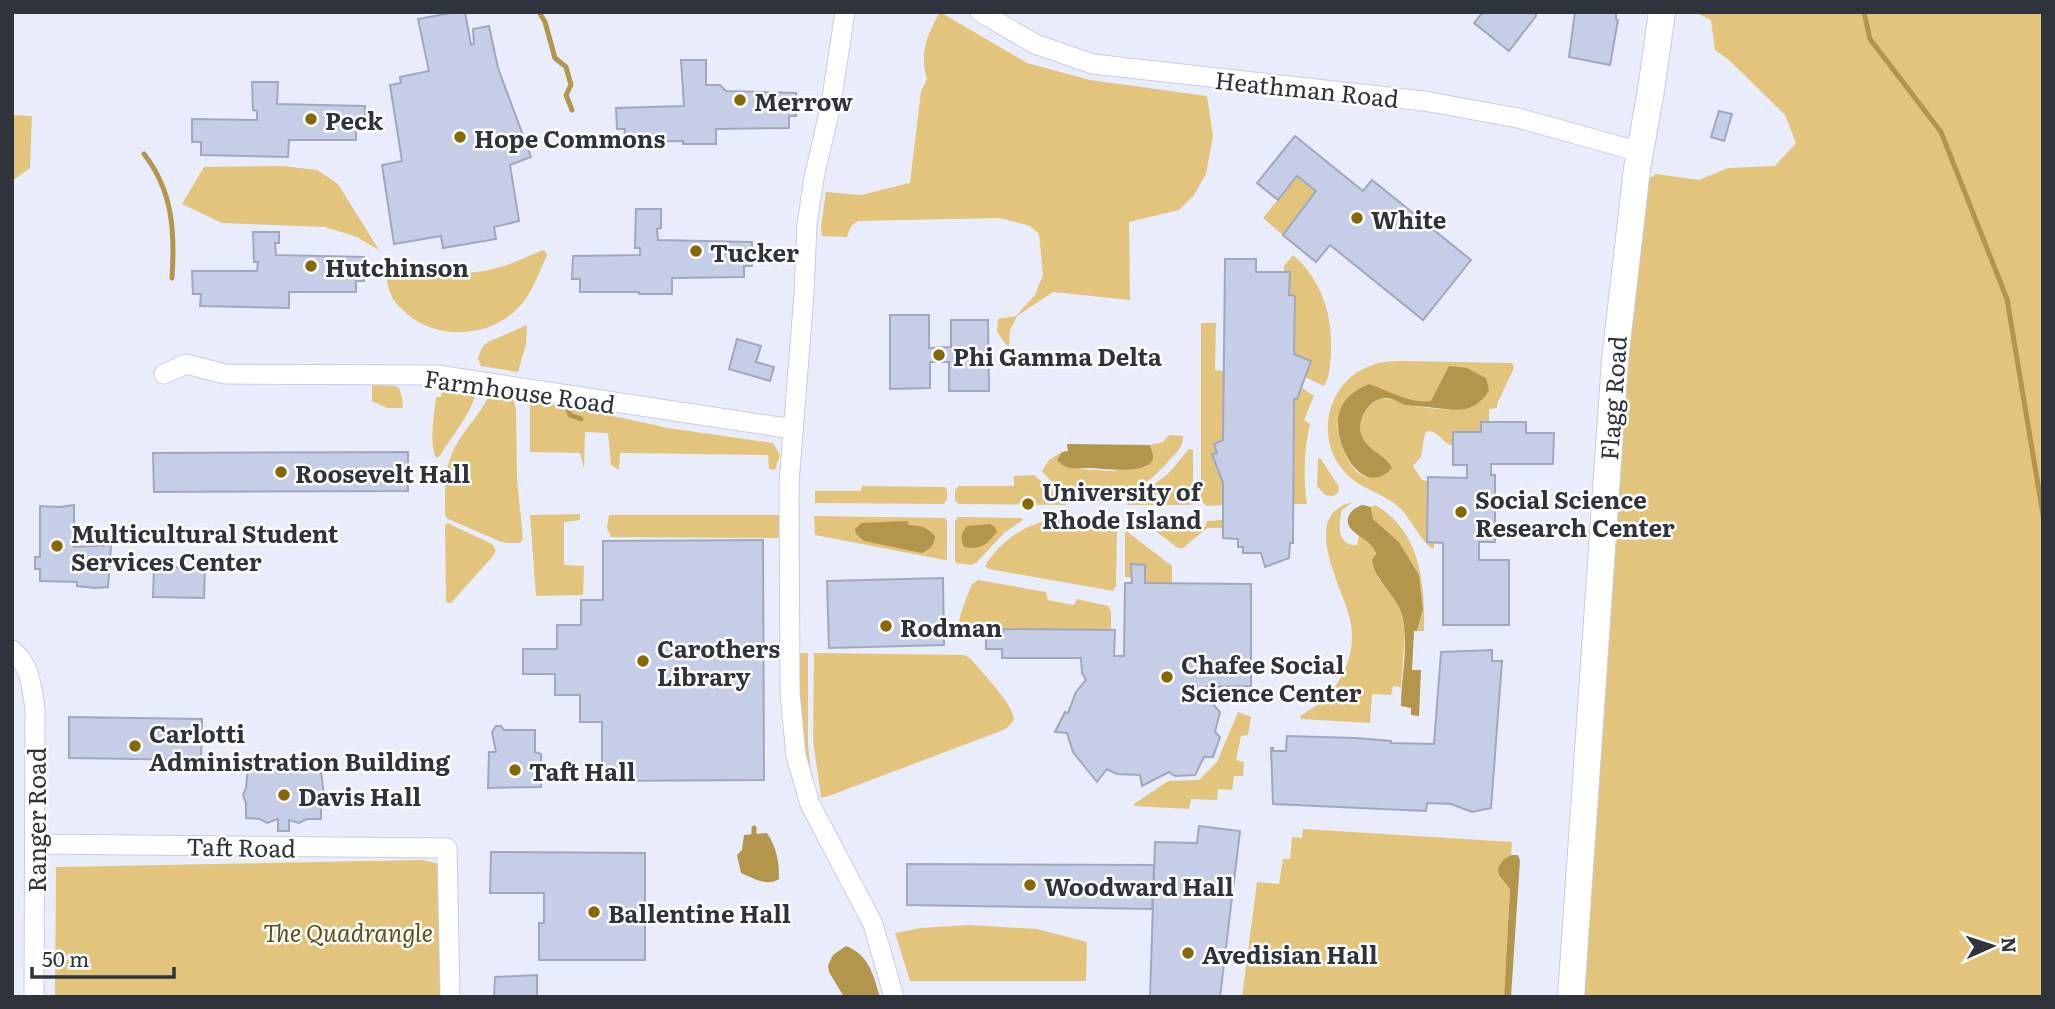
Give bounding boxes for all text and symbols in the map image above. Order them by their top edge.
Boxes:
street label: Heathman Road [1213,61,1401,115]
place label: Merrow [754,83,853,118]
marker: Merrow [732,92,748,108]
place label: Peck [325,102,384,137]
marker: Peck [303,111,319,127]
place label: Hope Commons [474,120,665,155]
marker: Hope Commons [452,129,468,145]
place label: White [1371,201,1446,236]
marker: White [1349,210,1365,226]
place label: Tucker [710,234,799,269]
marker: Tucker [688,243,704,259]
place label: Hutchinson [325,249,469,284]
marker: Hutchinson [303,258,319,274]
street label: Flagg Road [1590,334,1634,462]
place label: Phi Gamma Delta [953,338,1162,373]
marker: Phi Gamma Delta [931,347,947,363]
street label: Farmhouse Road [422,359,618,421]
place label: Roosevelt Hall [295,455,470,490]
marker: Roosevelt Hall [273,464,289,480]
place label: University of Rhode Island [1042,473,1204,536]
place label: Social Science Research Center [1475,481,1675,544]
marker: University of Rhode Island [1020,496,1036,512]
marker: Social Science Research Center [1453,504,1469,520]
place label: Multicultural Student Services Center [71,515,339,578]
marker: Multicultural Student Services Center [49,538,65,554]
place label: Rodman [900,609,1003,644]
marker: Rodman [878,618,894,634]
place label: Carothers Library [657,630,780,693]
place label: Chafee Social Science Center [1181,646,1362,709]
marker: Carothers Library [635,653,651,669]
marker: Chafee Social Science Center [1159,669,1175,685]
place label: Carlotti Administration Building [149,715,451,778]
marker: Carlotti Administration Building [127,738,143,754]
street label: Ranger Road [18,747,53,893]
place label: Taft Hall [529,753,636,788]
marker: Taft Hall [507,762,523,778]
place label: Davis Hall [298,778,422,813]
marker: Davis Hall [276,787,292,803]
street label: Taft Road [186,828,296,864]
place label: Woodward Hall [1044,868,1234,903]
marker: Woodward Hall [1022,877,1038,893]
place label: Ballentine Hall [608,895,791,930]
marker: Ballentine Hall [586,904,602,920]
north arrow [1957,911,2027,981]
park label: The Quadrangle [263,914,433,949]
scale bar [32,936,173,980]
place label: Avedisian Hall [1202,936,1378,971]
text: N [1996,936,2024,954]
text: 50 m [42,942,89,973]
marker: Avedisian Hall [1180,945,1196,961]

